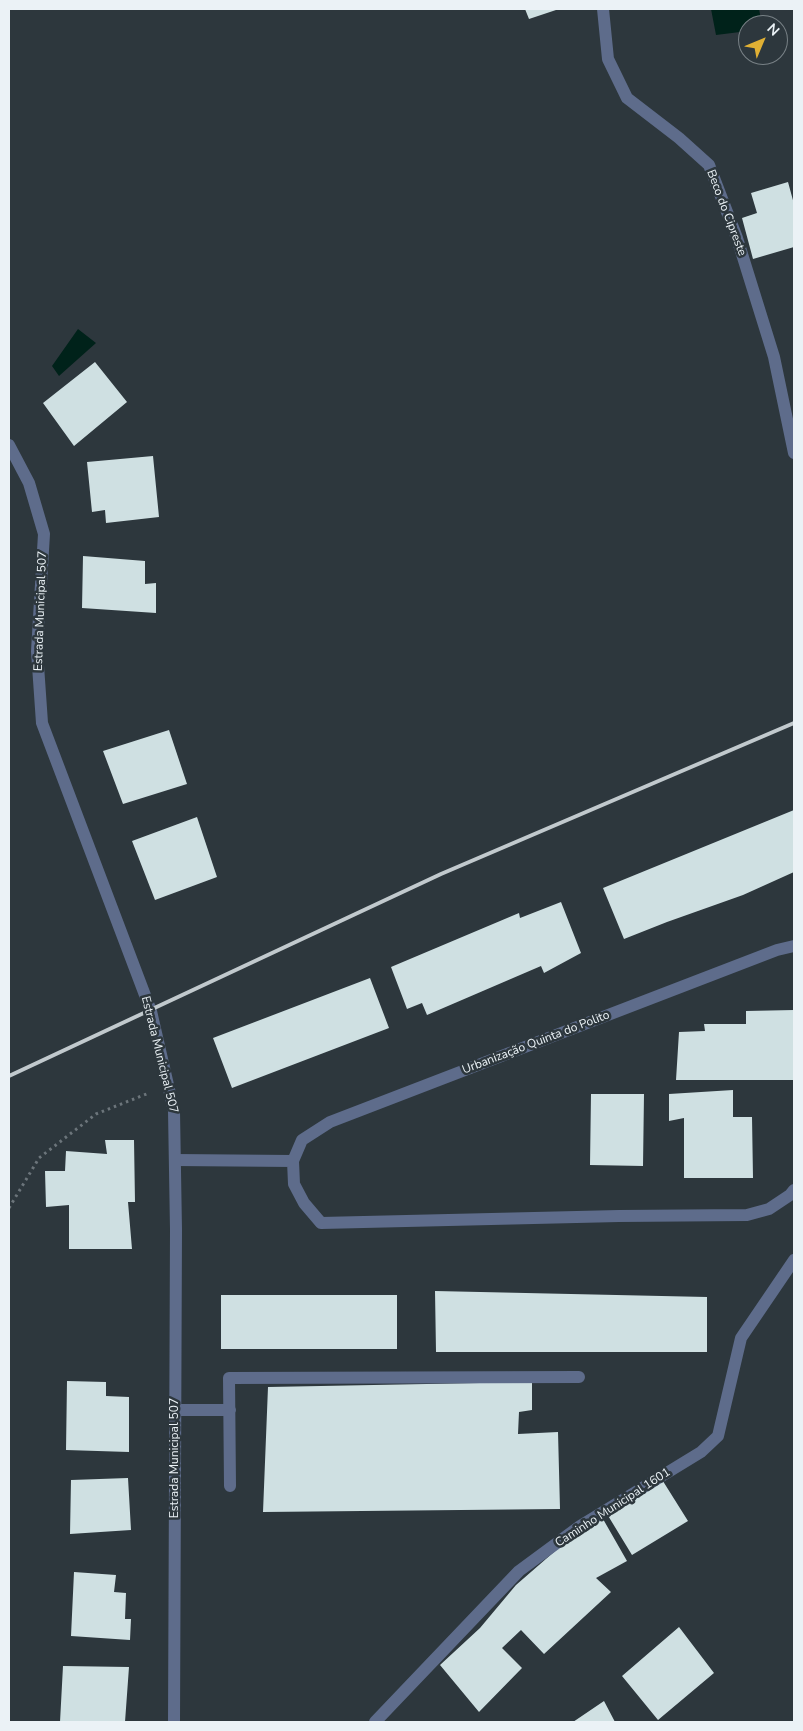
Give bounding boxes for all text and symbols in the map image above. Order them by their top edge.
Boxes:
north arrow [738,15,788,65]
text: N [763,19,784,40]
street label: Beco do Cipreste [703,168,749,258]
street label: Estrada Municipal 507 [32,551,50,671]
street label: Estrada Municipal 507 [137,995,181,1115]
street label: Urbanização Quinta do Polito [460,1008,612,1078]
street label: Estrada Municipal 507 [168,1398,182,1518]
street label: Caminho Municipal 1601 [553,1465,673,1551]

